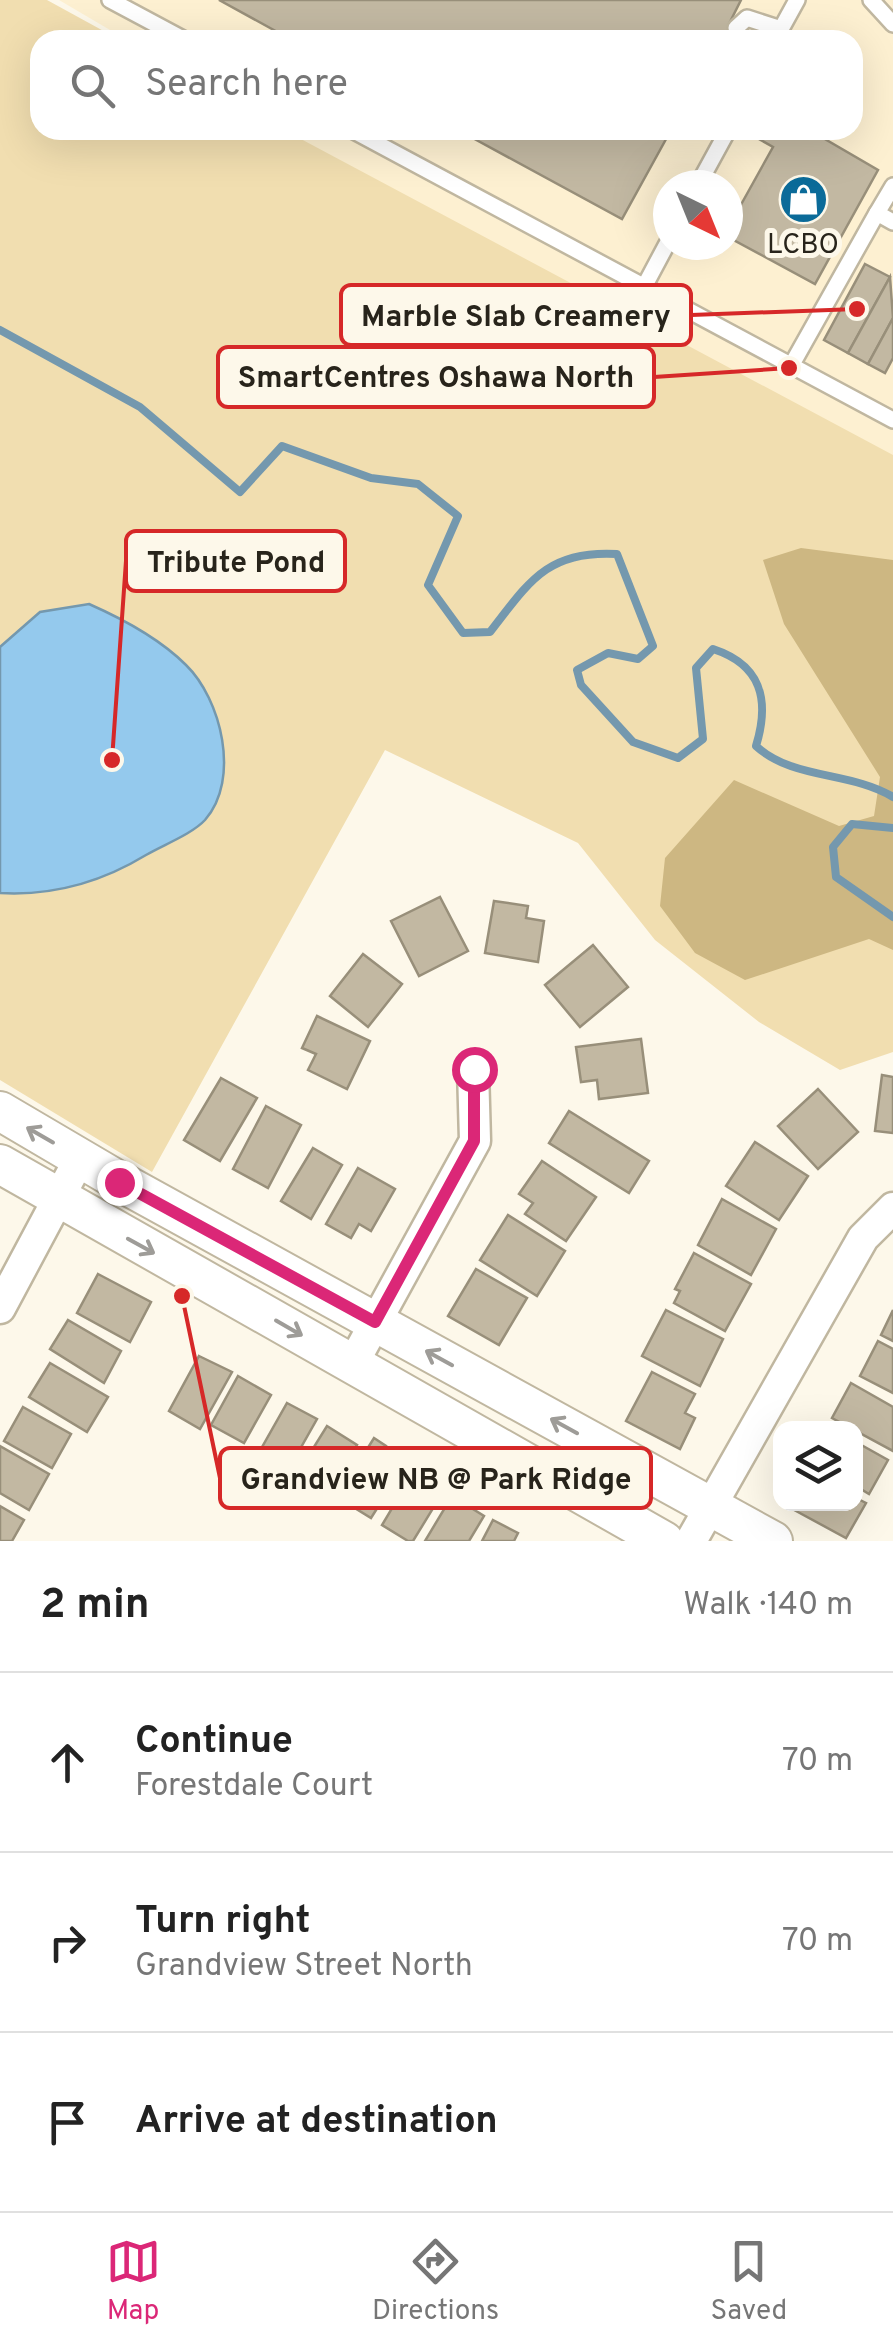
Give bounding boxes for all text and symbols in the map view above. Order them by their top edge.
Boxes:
search box [30,30,863,140]
icon: search [65,58,120,113]
text: Search here [145,61,348,110]
north arrow [653,170,743,260]
shop icon: LCBO [777,173,829,225]
place label: LCBO [767,228,839,264]
callout: Marble Slab Creamery [341,285,691,345]
text: Marble Slab Creamery [361,300,671,337]
callout: SmartCentres Oshawa North [218,347,654,407]
text: SmartCentres Oshawa North [238,361,634,398]
callout: Tribute Pond [126,531,345,591]
text: Tribute Pond [147,546,325,583]
route start [452,1047,498,1093]
one-way arrow [26,1125,54,1145]
route end [97,1160,143,1206]
one-way arrow [126,1237,156,1256]
one-way arrow [273,1319,303,1339]
one-way arrow [424,1347,454,1367]
one-way arrow [550,1416,579,1436]
map controls [773,1421,863,1511]
button: layers [773,1421,863,1511]
callout: Grandview NB @ Park Ridge [220,1448,651,1508]
text: Grandview NB @ Park Ridge [241,1463,631,1500]
text: 2 min [40,1580,150,1633]
text: Walk · 140 m [683,1586,853,1626]
text: Continue [135,1718,293,1767]
icon: ahead [40,1735,95,1790]
text: 70 m [782,1742,853,1782]
text: Forestdale Court [135,1767,373,1807]
text: Turn right [135,1898,310,1947]
icon: right [40,1915,95,1970]
text: 70 m [782,1922,853,1962]
text: Grandview Street North [135,1947,473,1987]
icon: arrive [40,2095,95,2150]
text: Arrive at destination [135,2098,498,2147]
tab: Map [106,2234,161,2330]
tab: Directions [372,2234,499,2330]
tab: Saved [710,2234,787,2330]

